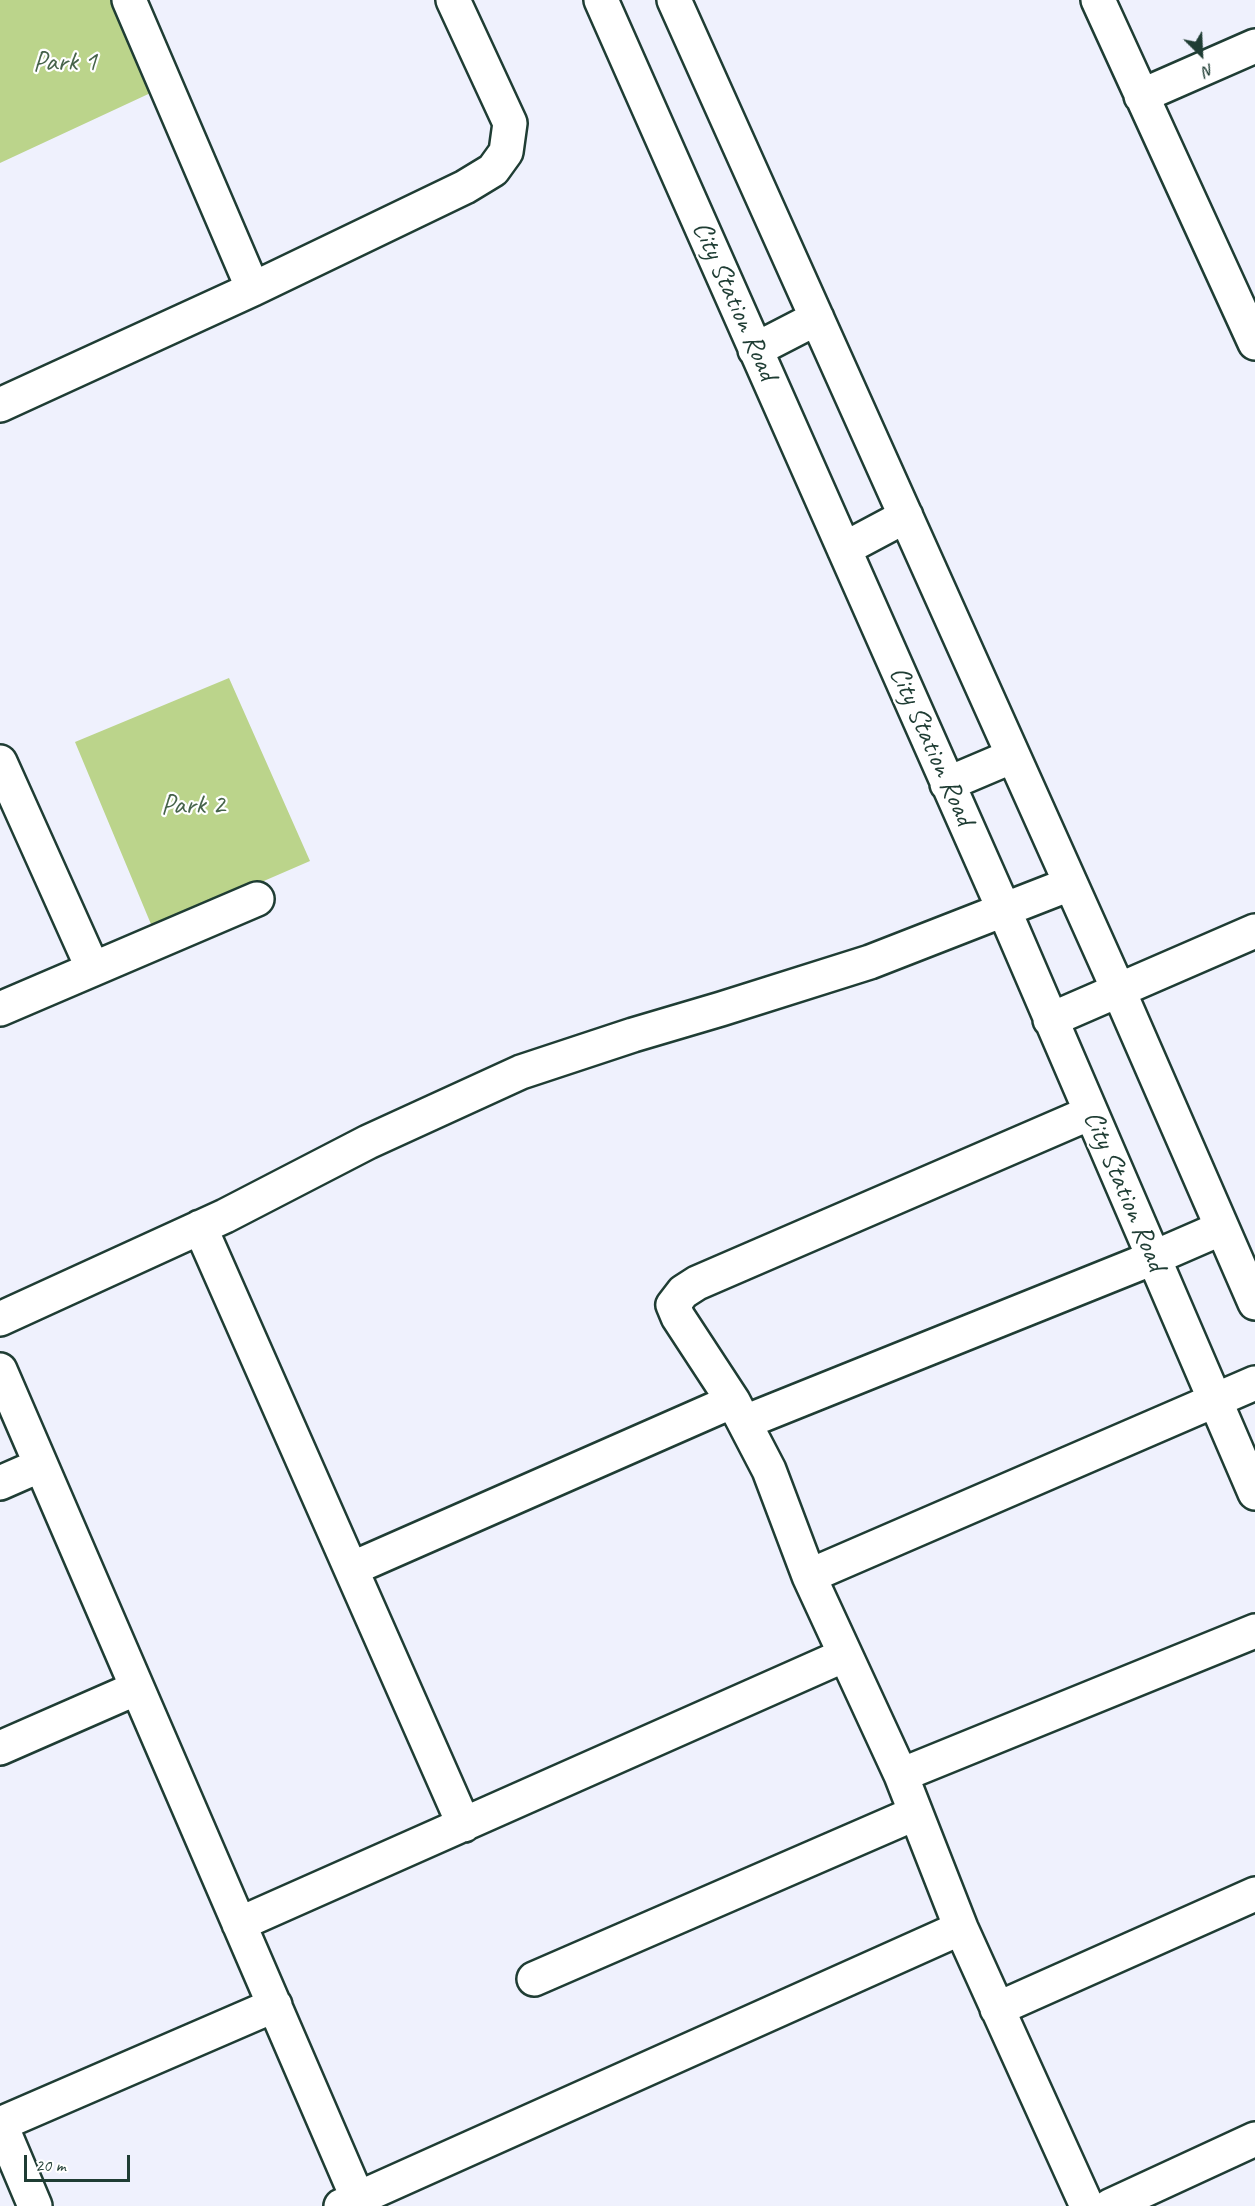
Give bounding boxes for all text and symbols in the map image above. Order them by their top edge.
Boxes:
north arrow [1171,24,1231,84]
park label: Park 1 [33,46,97,80]
text: N [1200,59,1217,82]
street label: City Station Road [684,216,784,386]
street label: City Station Road [881,661,981,831]
park label: Park 2 [161,789,225,823]
street label: City Station Road [1075,1106,1173,1276]
scale bar [27,2143,134,2181]
text: 20 m [35,2154,66,2176]

